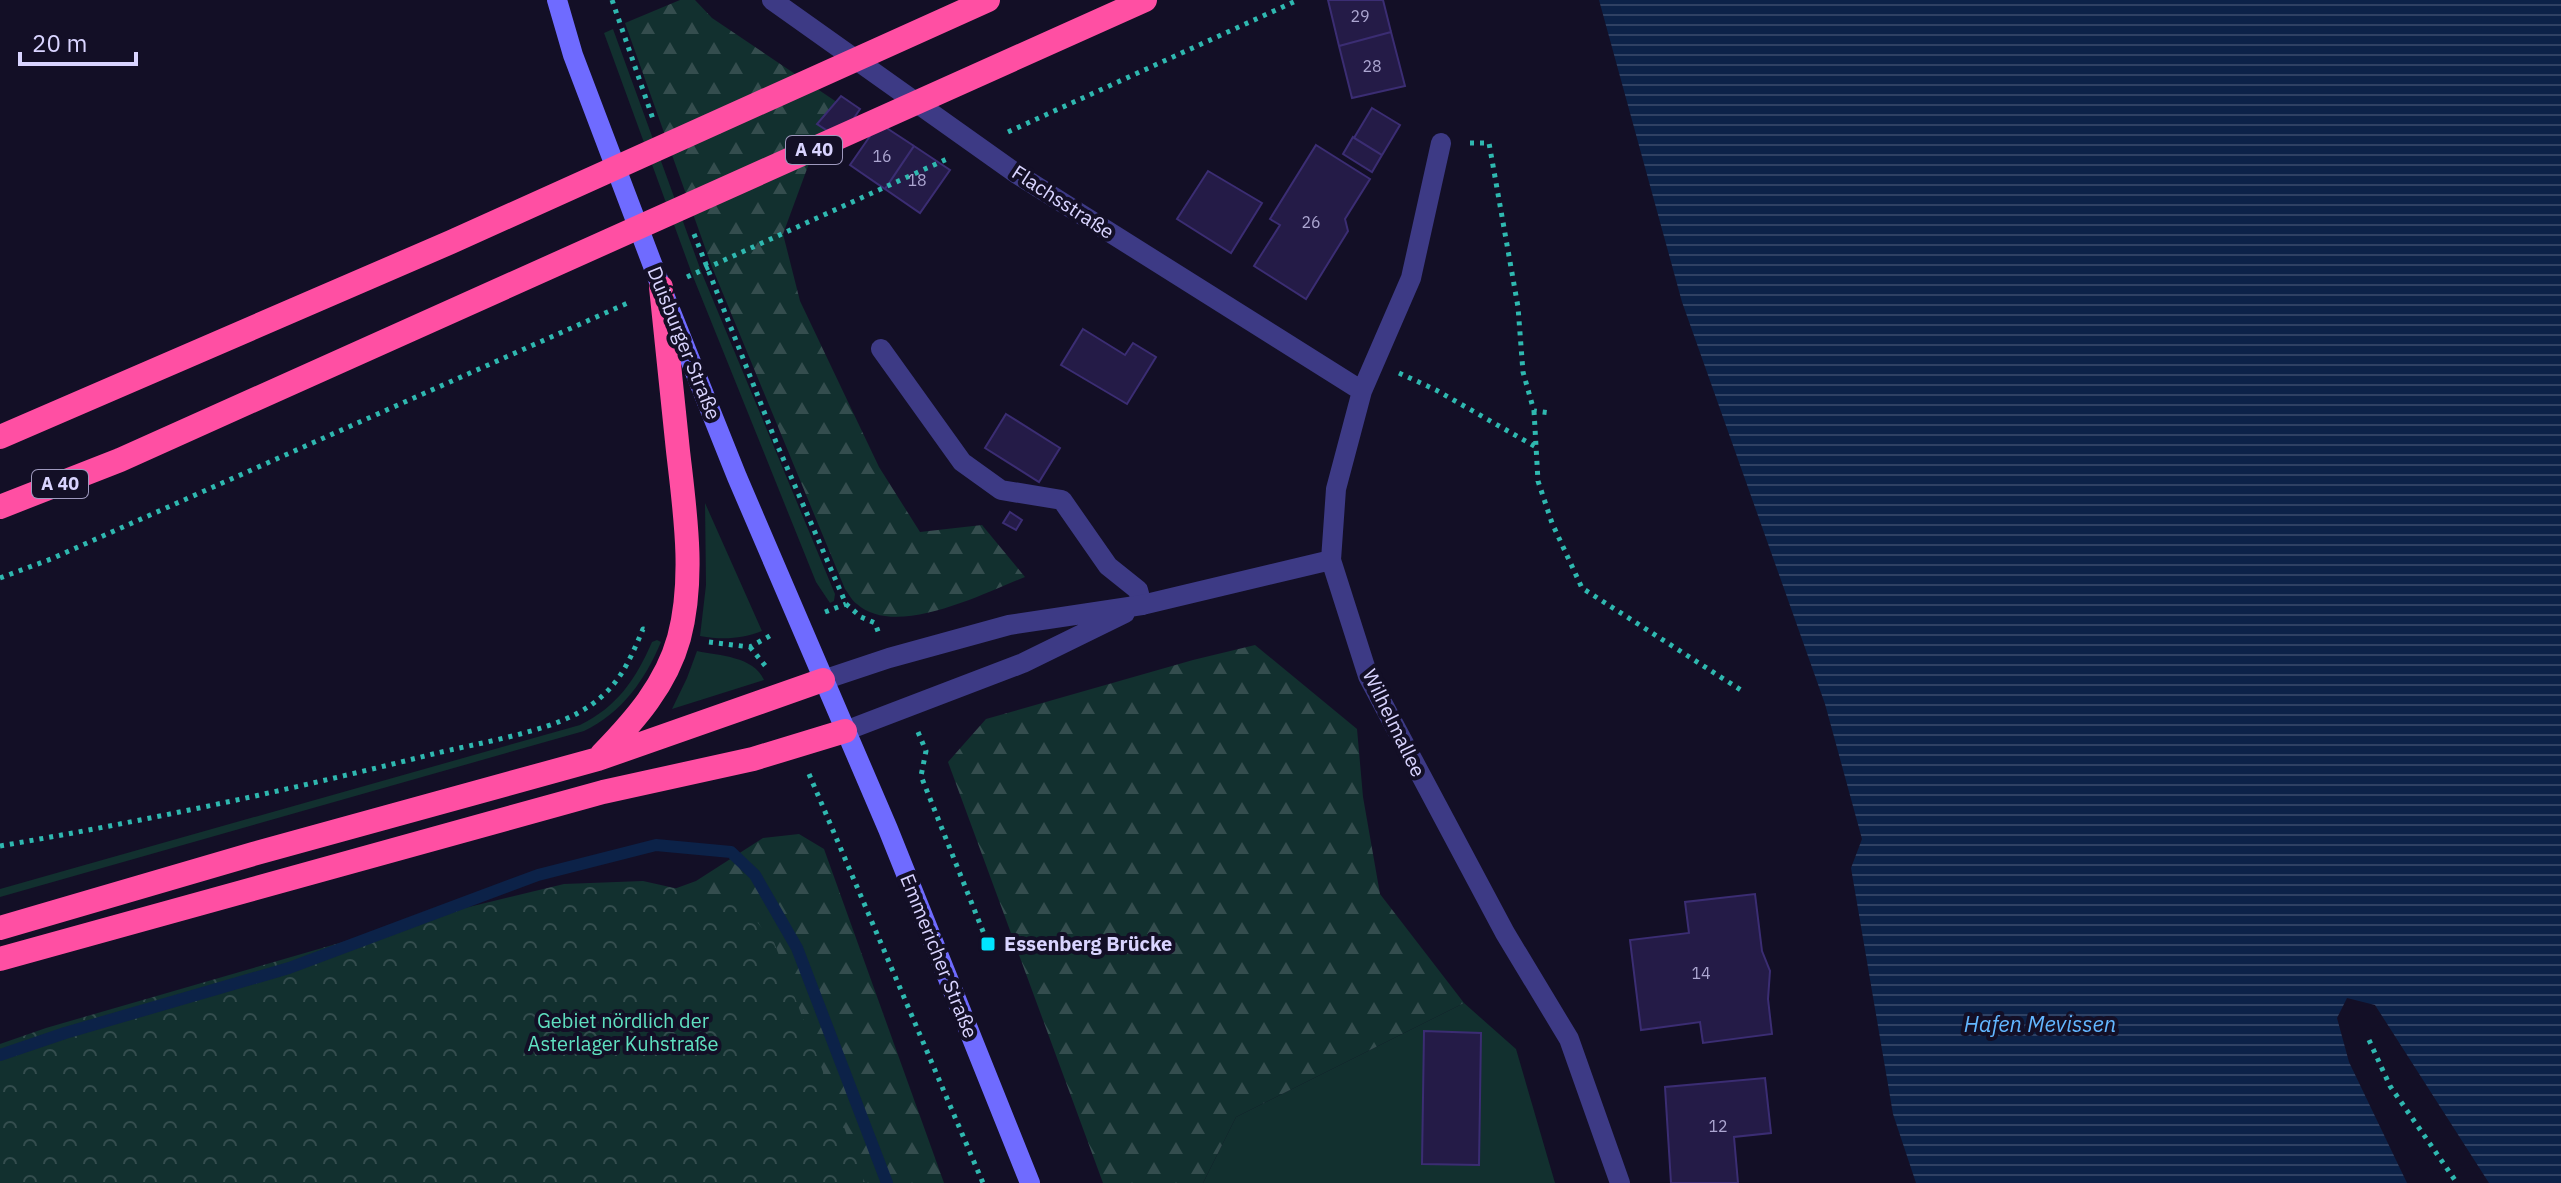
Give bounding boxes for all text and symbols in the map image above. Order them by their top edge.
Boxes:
house number: 29 [1350,6,1370,26]
scale bar [20,16,136,66]
text: 20 m [32,27,87,59]
house number: 28 [1362,56,1382,76]
road number: A 40 [786,136,842,164]
house number: 16 [872,146,892,166]
street label: Flachsstraße [1007,158,1120,245]
house number: 18 [907,170,927,190]
house number: 26 [1301,212,1321,232]
street label: Duisburger Straße [641,262,728,424]
road number: A 40 [32,470,88,498]
street label: Wilhelmallee [1357,664,1432,781]
street label: Emmericher Straße [894,870,985,1042]
place label: Essenberg Brücke [1004,930,1172,957]
marker: Essenberg Brücke [979,935,997,953]
house number: 14 [1691,963,1711,983]
park label: Gebiet nördlich der Asterlager Kuhstraße [528,1007,718,1057]
water label: Hafen Mevissen [1964,1009,2116,1038]
house number: 12 [1708,1116,1728,1136]

